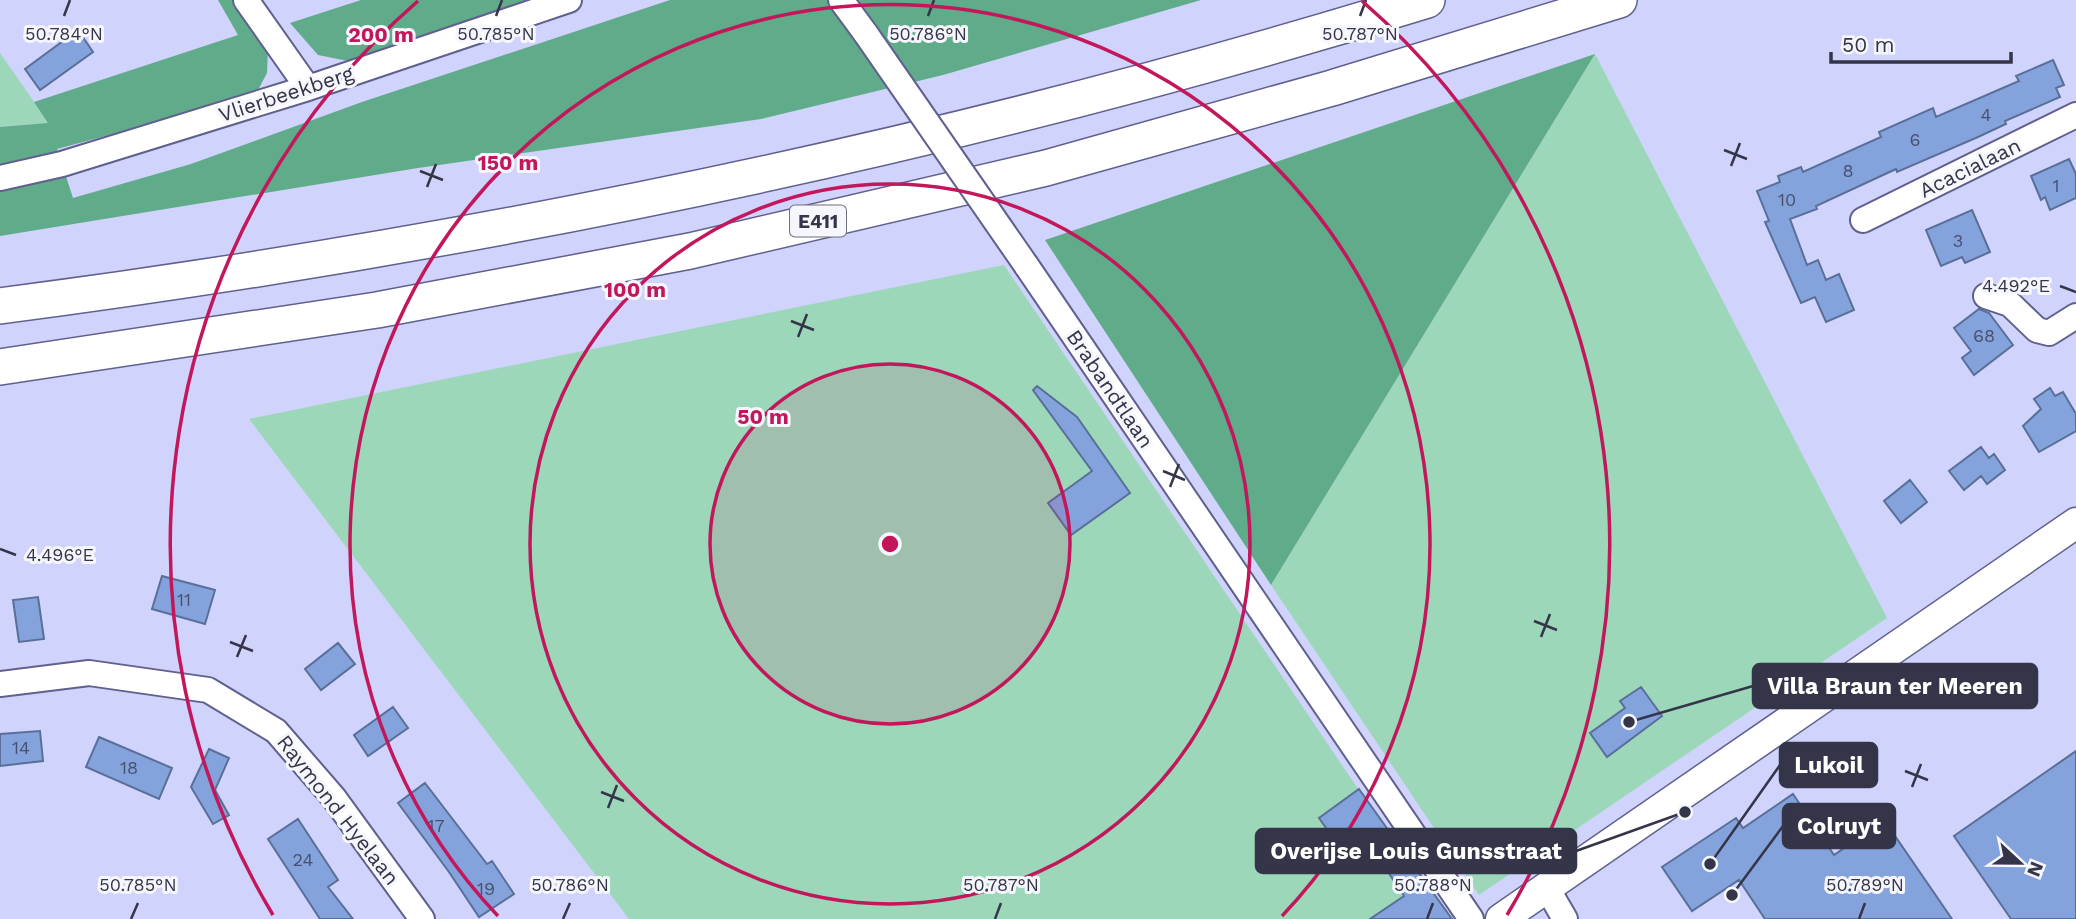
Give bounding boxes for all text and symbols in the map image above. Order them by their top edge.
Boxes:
scale bar [1831,21,2011,65]
text: 200 m [348,22,414,47]
text: 50.784°N [25,23,103,44]
text: 50.785°N [457,23,535,44]
text: 50.786°N [889,23,967,44]
text: 50.787°N [1322,23,1398,44]
text: 50 m [1842,32,1894,57]
street label: Vlierbeekberg [215,60,357,127]
house number: 4 [1981,104,1992,125]
house number: 6 [1910,129,1920,150]
street label: Acacialaan [1915,132,2025,203]
text: 150 m [478,150,538,175]
house number: 8 [1842,160,1854,181]
house number: 1 [2052,175,2060,196]
house number: 10 [1778,189,1796,210]
road number: E411 [790,206,846,236]
house number: 3 [1953,230,1963,251]
text: 4.492°E [1982,275,2050,296]
text: 100 m [604,277,666,302]
street label: Brabandtlaan [1062,325,1159,453]
house number: 68 [1973,325,1995,346]
text: 50 m [737,404,789,429]
centre of rings [878,532,902,556]
text: 4.496°E [26,544,94,565]
house number: 11 [177,589,191,610]
callout: Villa Braun ter Meeren [1753,664,2037,708]
text: Villa Braun ter Meeren [1767,673,2023,700]
street label: Raymond Hyelaan [272,730,405,890]
house number: 14 [12,737,30,758]
callout: Lukoil [1780,743,1877,787]
text: Lukoil [1794,752,1864,779]
house number: 18 [120,757,138,778]
callout: Colruyt [1783,804,1895,848]
text: Colruyt [1797,813,1881,840]
house number: 17 [427,815,445,836]
north arrow [1985,828,2055,898]
callout: Overijse Louis Gunsstraat [1256,829,1576,873]
text: Overijse Louis Gunsstraat [1270,838,1562,865]
house number: 24 [293,849,313,870]
text: N [2022,858,2049,880]
text: 50.785°N [99,874,177,895]
text: 50.786°N [531,874,609,895]
text: 50.787°N [963,874,1039,895]
text: 50.788°N [1394,874,1472,895]
text: 50.789°N [1826,874,1904,895]
house number: 19 [477,878,495,899]

